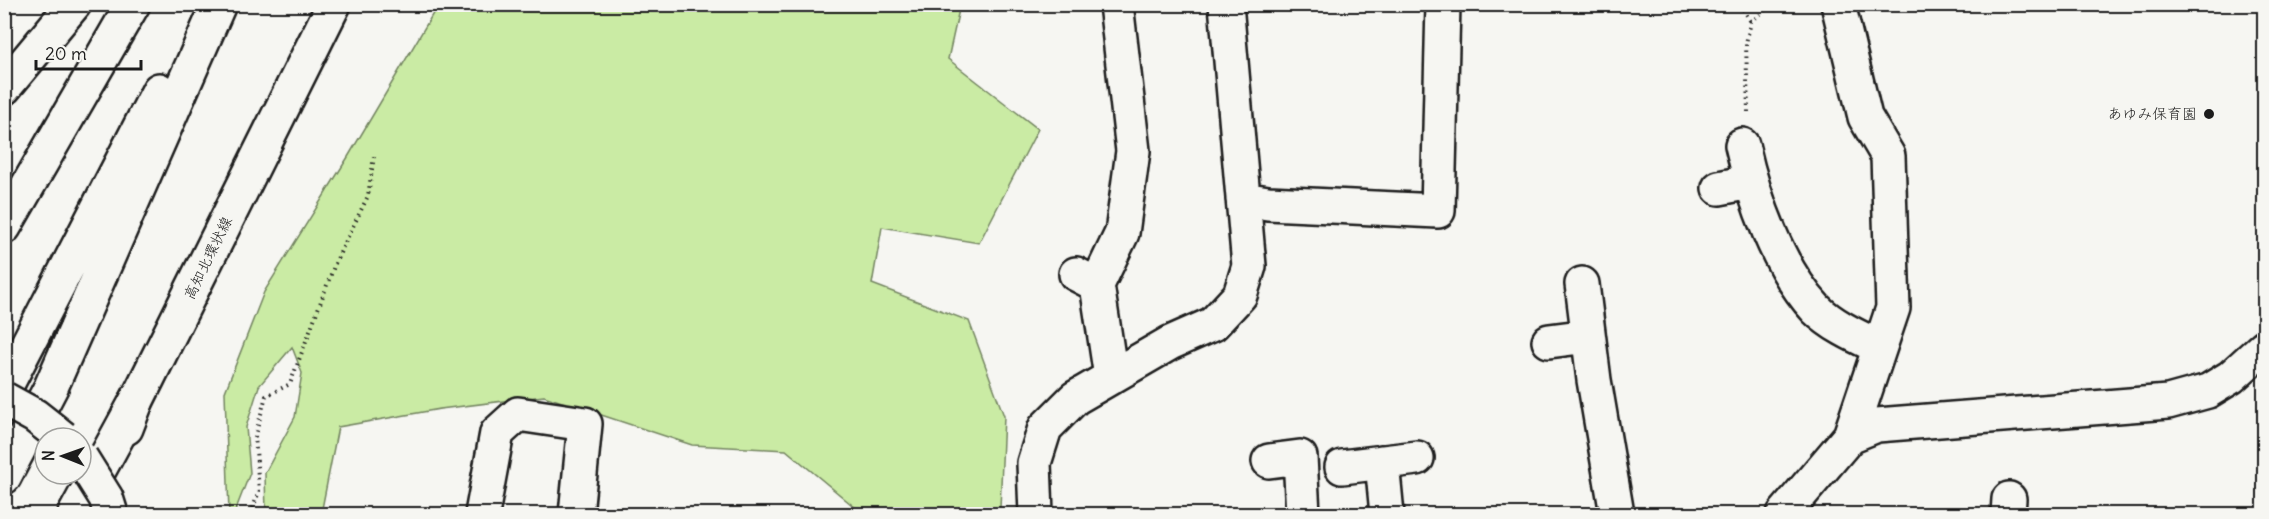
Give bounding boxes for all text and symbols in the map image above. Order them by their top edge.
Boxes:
scale bar [36,33,141,71]
text: 20 m [45,42,87,65]
place label: あゆみ保育園 [2107,104,2197,123]
marker: あゆみ保育園 [2202,107,2216,121]
street label: 高知北環状線 [179,213,236,302]
north arrow [33,426,93,486]
text: N [38,450,58,461]

